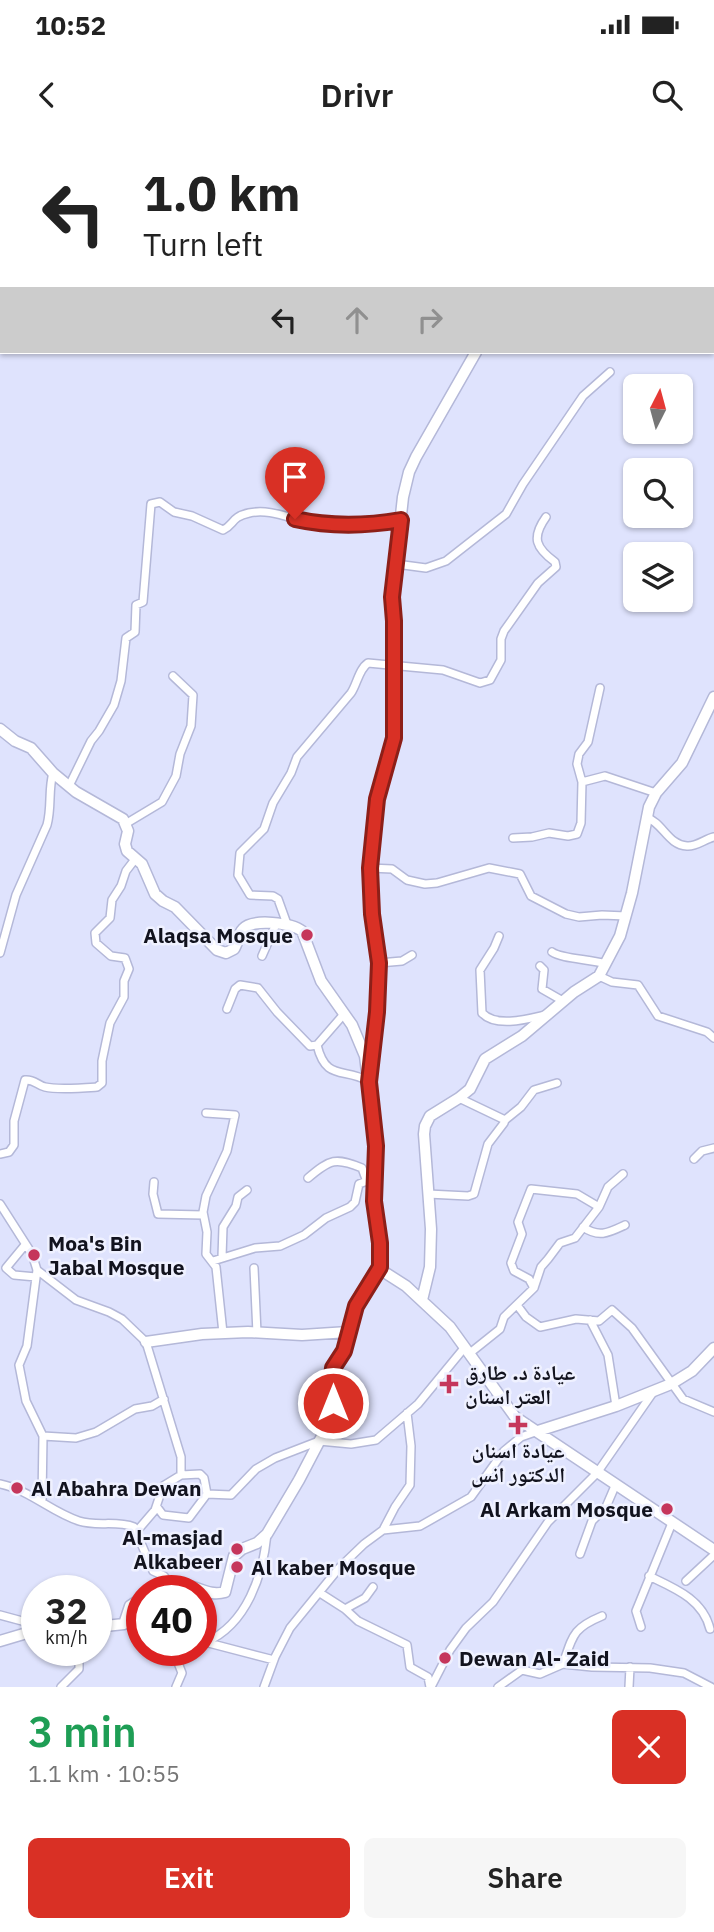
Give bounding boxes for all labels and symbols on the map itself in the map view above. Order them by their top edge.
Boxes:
north arrow [623,374,693,444]
pin [265,447,325,519]
place label: Alaqsa Mosque [143,921,293,949]
marker: Alaqsa Mosque [299,927,315,943]
place label: Moa's Bin Jabal Mosque [48,1229,185,1281]
marker: Moa's Bin Jabal Mosque [26,1247,42,1263]
place label: عيادة د. طارق العتر اسنان [465,1358,575,1410]
position arrow [296,1366,370,1440]
marker: عيادة د. طارق العتر اسنان [439,1374,459,1394]
marker: عيادة اسنان الدكتور انس [508,1415,528,1435]
place label: عيادة اسنان الدكتور انس [471,1436,565,1488]
place label: Al Abahra Dewan [31,1474,202,1502]
marker: Al Abahra Dewan [9,1480,25,1496]
place label: Al Arkam Mosque [480,1495,653,1523]
marker: Al Arkam Mosque [659,1501,675,1517]
place label: Al-masjad Alkabeer [122,1523,224,1575]
marker: Al-masjad Alkabeer [229,1541,245,1557]
place label: Al kaber Mosque [251,1553,416,1581]
marker: Al kaber Mosque [229,1559,245,1575]
speed limit sign: 40 [126,1575,217,1666]
place label: Dewan Al- Zaid [459,1644,610,1672]
marker: Dewan Al- Zaid [437,1650,453,1666]

